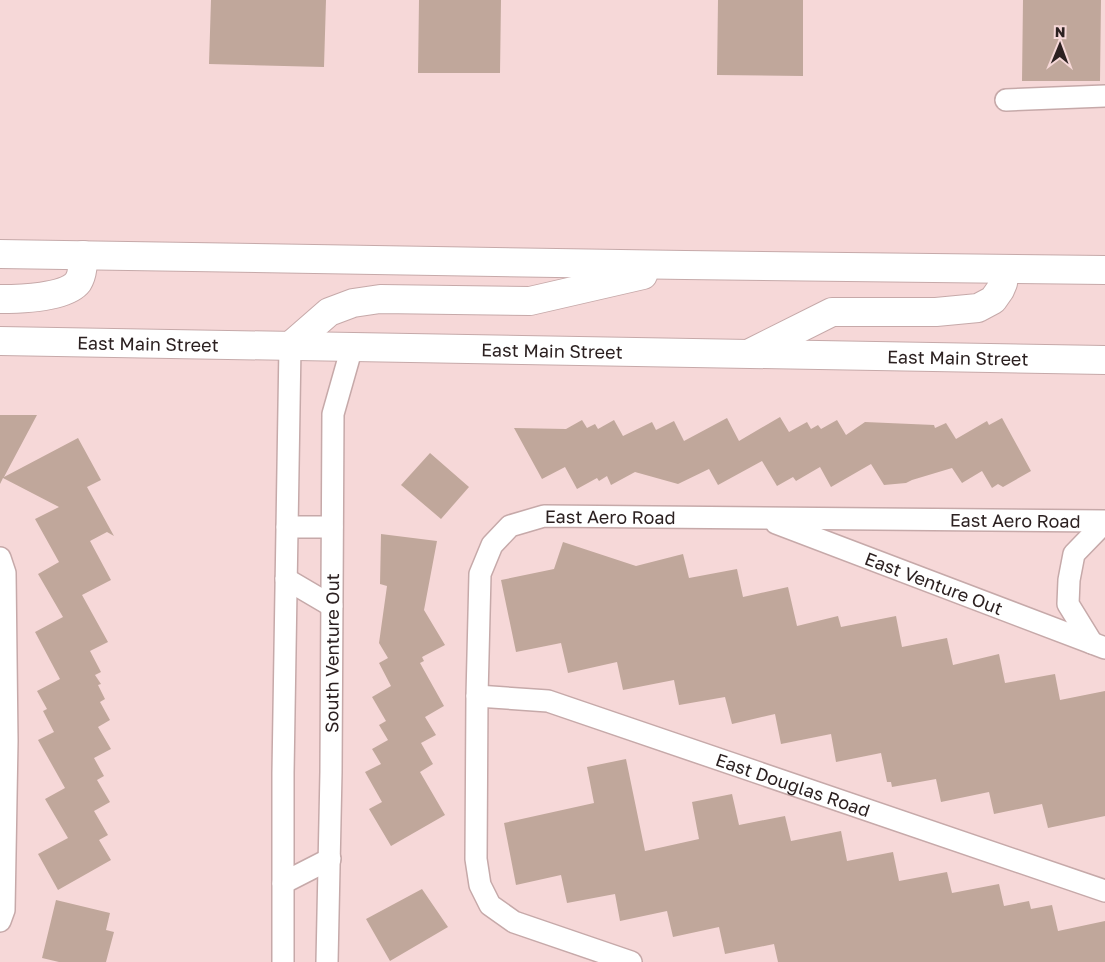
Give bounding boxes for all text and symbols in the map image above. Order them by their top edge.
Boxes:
north arrow [1035,20,1085,70]
text: N [1055,23,1066,40]
street label: East Main Street [77,331,219,356]
street label: East Main Street [481,338,623,363]
street label: East Main Street [887,345,1029,370]
street label: East Aero Road [545,505,676,528]
street label: East Aero Road [950,509,1081,532]
street label: East Venture Out [862,547,1006,619]
street label: South Venture Out [320,573,343,733]
street label: East Douglas Road [713,748,873,821]

